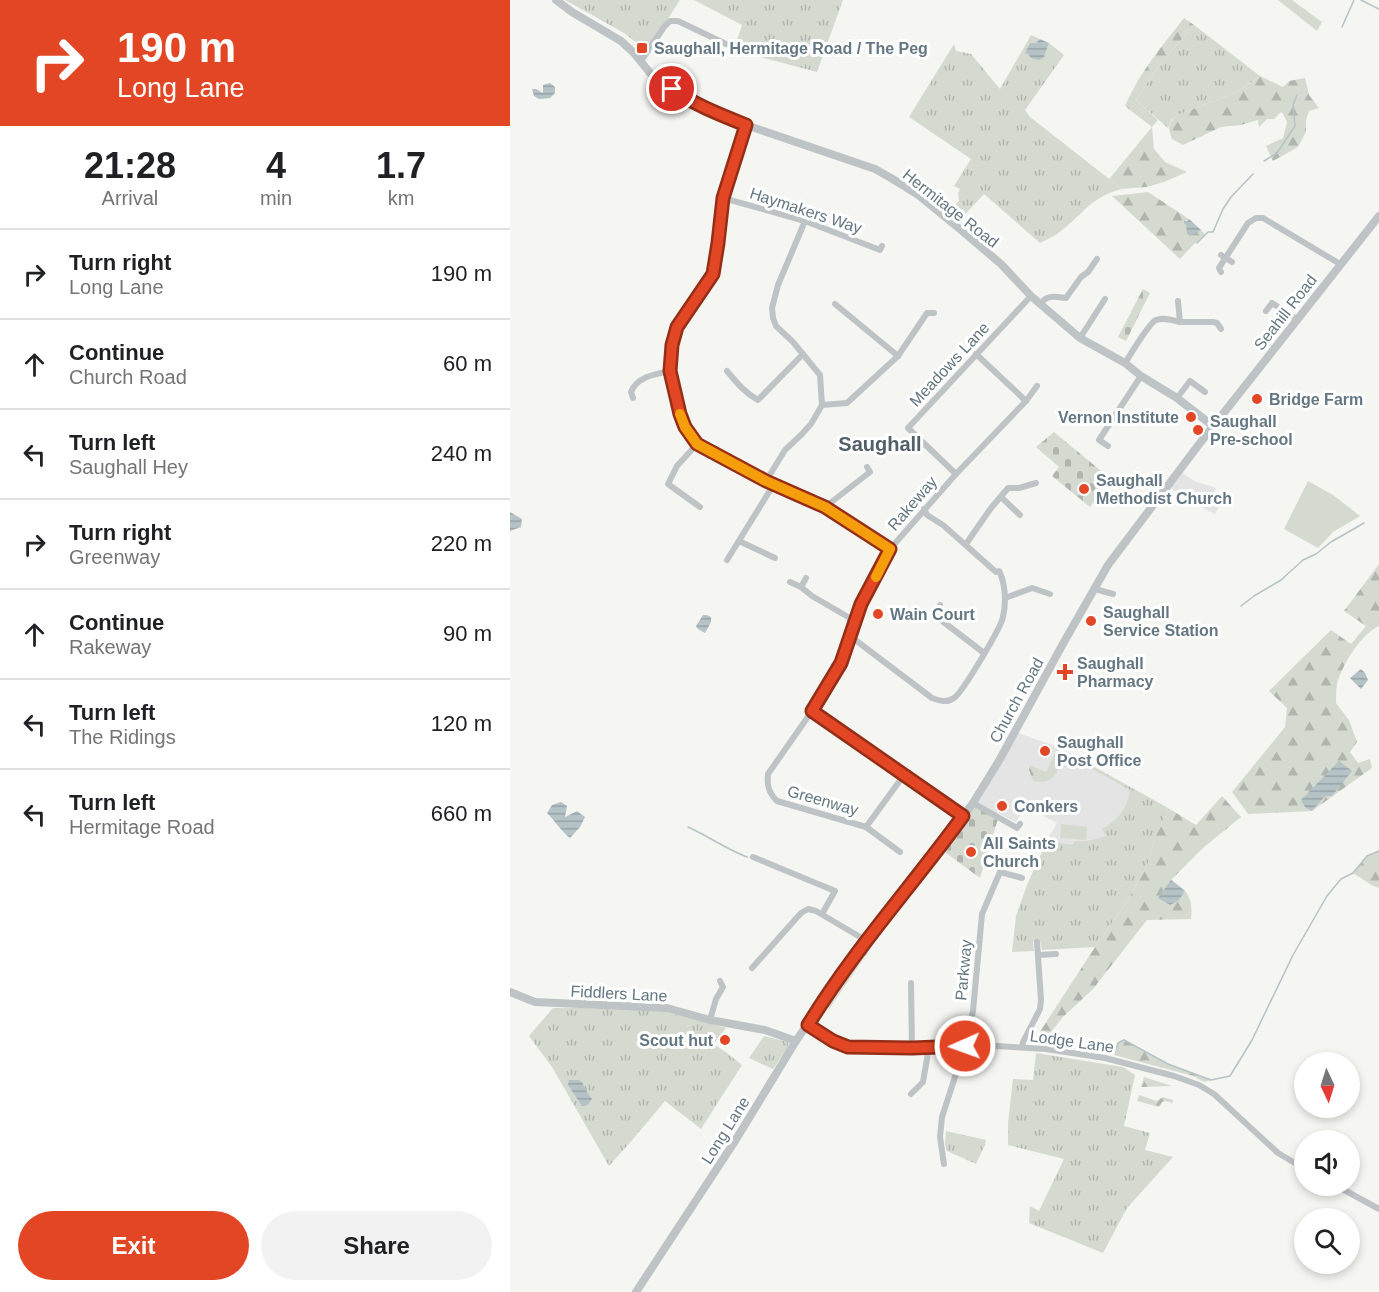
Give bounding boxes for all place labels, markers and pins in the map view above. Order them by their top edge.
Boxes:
place label: Saughall, Hermitage Road / The Peg [654,40,928,57]
marker: Saughall, Hermitage Road / The Peg [635,41,649,55]
pin [646,63,697,114]
place label: Bridge Farm [1269,391,1363,408]
marker: Bridge Farm [1250,392,1264,406]
place label: Vernon Institute [1058,409,1179,426]
marker: Vernon Institute [1184,410,1198,424]
place label: Saughall Pre-school [1210,413,1293,448]
marker: Saughall Pre-school [1191,423,1205,437]
place label: Saughall Methodist Church [1096,472,1232,507]
marker: Saughall Methodist Church [1077,482,1091,496]
place label: Saughall Service Station [1103,604,1219,639]
place label: Wain Court [890,606,975,623]
marker: Wain Court [871,607,885,621]
marker: Saughall Service Station [1084,614,1098,628]
place label: Saughall Pharmacy [1077,655,1154,690]
marker: Saughall Pharmacy [1058,665,1072,679]
place label: Saughall Post Office [1057,734,1142,769]
marker: Saughall Post Office [1038,744,1052,758]
place label: Conkers [1014,798,1078,815]
marker: Conkers [995,799,1009,813]
place label: All Saints Church [983,835,1056,870]
marker: All Saints Church [964,845,978,859]
place label: Scout hut [639,1032,714,1049]
marker: Scout hut [718,1033,732,1047]

